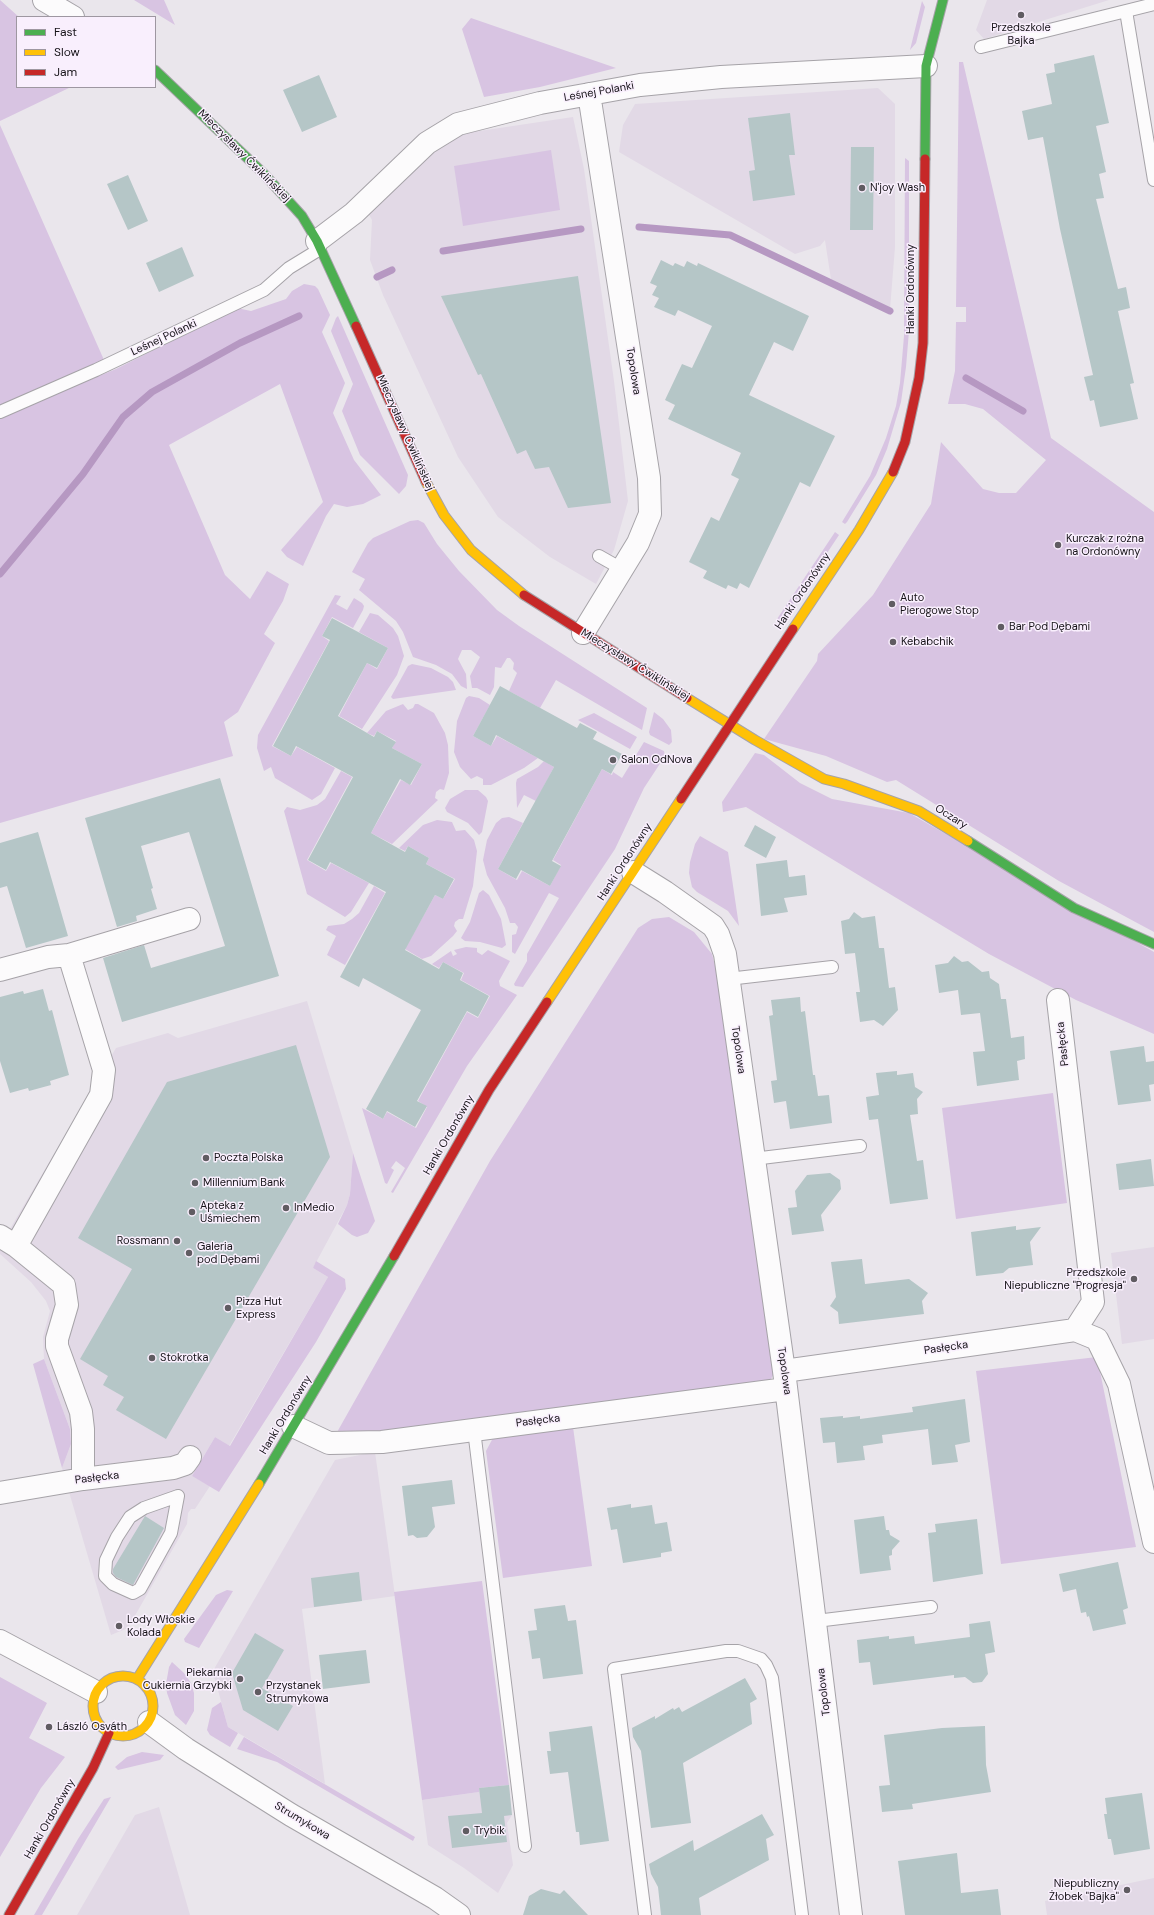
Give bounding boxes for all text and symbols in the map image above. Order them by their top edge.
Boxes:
marker: Przedszkole Bajka [1016,10,1026,20]
legend [16,16,156,88]
place label: Przedszkole Bajka [991,21,1051,47]
text: Fast [54,24,77,40]
text: Slow [54,44,80,60]
text: Jam [54,64,77,80]
street label: Leśnej Polanki [563,79,635,105]
street label: Mieczysławy Ćwiklińskiej [195,107,293,205]
place label: N'joy Wash [870,181,925,195]
marker: N'joy Wash [857,183,867,193]
street label: Hanki Ordonówny [904,244,918,334]
street label: Leśnej Polanki [129,317,199,359]
street label: Topolowa [623,346,643,396]
street label: Mieczysławy Ćwiklińskiej [373,373,437,493]
place label: Kurczak z rożna na Ordonówny [1066,532,1144,558]
marker: Kurczak z rożna na Ordonówny [1053,540,1063,550]
street label: Hanki Ordonówny [772,550,834,632]
place label: Auto Pierogowe Stop [900,591,979,617]
marker: Auto Pierogowe Stop [887,599,897,609]
place label: Bar Pod Dębami [1009,620,1090,634]
marker: Bar Pod Dębami [996,622,1006,632]
street label: Mieczysławy Ćwiklińskiej [578,626,692,704]
place label: Kebabchik [901,635,954,649]
marker: Kebabchik [888,637,898,647]
place label: Salon OdNova [621,753,692,767]
marker: Salon OdNova [608,755,618,765]
street label: Oczary [932,802,970,832]
street label: Hanki Ordonówny [595,821,655,903]
street label: Pasłęcka [1054,1021,1072,1067]
street label: Topolowa [728,1025,748,1075]
street label: Hanki Ordonówny [421,1093,477,1177]
place label: Poczta Polska [214,1151,283,1165]
marker: Poczta Polska [201,1153,211,1163]
place label: Millennium Bank [203,1176,285,1190]
marker: Millennium Bank [190,1178,200,1188]
place label: Apteka z Uśmiechem [200,1199,260,1225]
place label: InMedio [294,1201,334,1215]
marker: InMedio [281,1203,291,1213]
marker: Apteka z Uśmiechem [187,1207,197,1217]
place label: Rossmann [117,1234,169,1248]
marker: Rossmann [172,1236,182,1246]
place label: Galeria pod Dębami [197,1240,259,1266]
marker: Galeria pod Dębami [184,1248,194,1258]
place label: Przedszkole Niepubliczne "Progresja" [1004,1266,1126,1292]
marker: Przedszkole Niepubliczne "Progresja" [1129,1274,1139,1284]
place label: Pizza Hut Express [236,1295,282,1321]
marker: Pizza Hut Express [223,1303,233,1313]
street label: Pasłęcka [923,1338,969,1358]
street label: Topolowa [774,1346,794,1396]
place label: Stokrotka [160,1351,209,1365]
marker: Stokrotka [147,1353,157,1363]
street label: Hanki Ordonówny [257,1373,315,1457]
street label: Pasłęcka [515,1412,561,1430]
street label: Pasłęcka [74,1469,120,1487]
place label: Lody Włoskie Kolada [127,1613,195,1639]
marker: Lody Włoskie Kolada [114,1621,124,1631]
place label: Piekarnia Cukiernia Grzybki [143,1666,232,1692]
street label: Topolowa [815,1667,833,1717]
marker: Piekarnia Cukiernia Grzybki [235,1674,245,1684]
place label: Przystanek Strumykowa [266,1679,328,1705]
marker: Przystanek Strumykowa [253,1687,263,1697]
place label: László Osváth [57,1720,127,1734]
marker: László Osváth [44,1722,54,1732]
street label: Hanki Ordonówny [22,1777,78,1861]
street label: Strumykowa [272,1799,332,1843]
place label: Trybik [474,1824,505,1838]
marker: Trybik [461,1826,471,1836]
place label: Niepubliczny Żłobek "Bajka" [1049,1877,1119,1903]
marker: Niepubliczny Żłobek "Bajka" [1122,1885,1132,1895]

